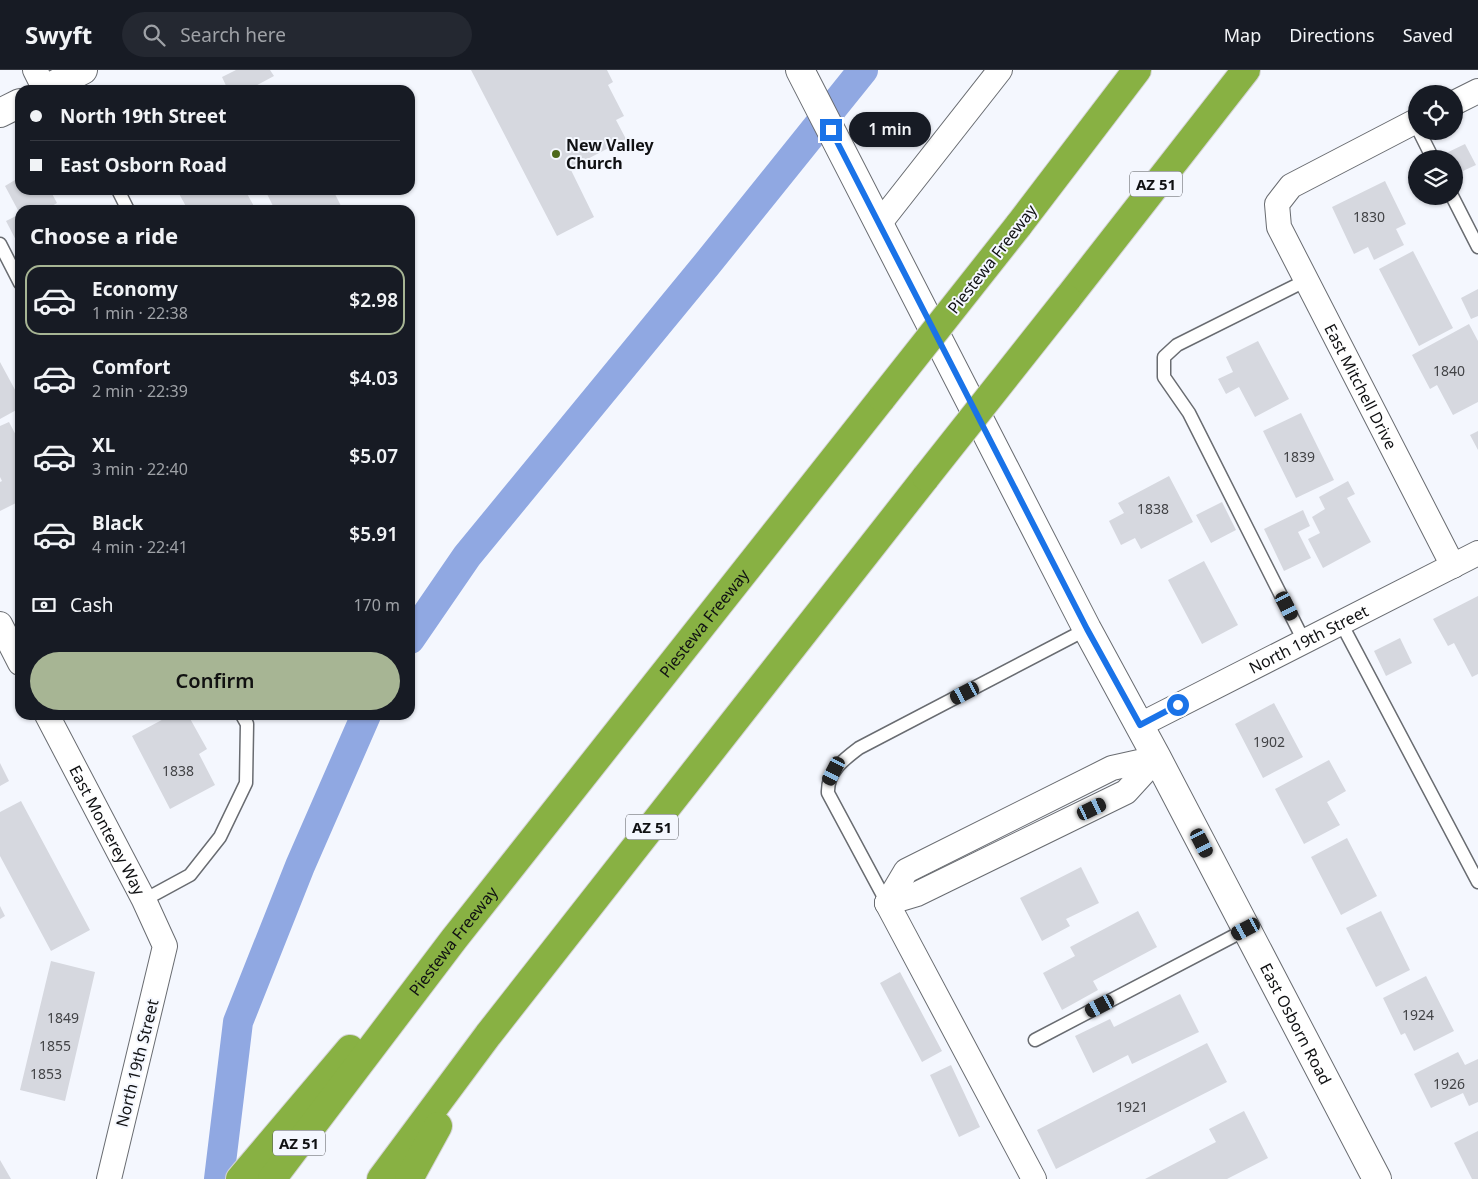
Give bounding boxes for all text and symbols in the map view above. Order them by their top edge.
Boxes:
search box [122,12,472,57]
text: Swyft [25,18,92,51]
icon: search [140,21,168,49]
text: Search here [180,22,286,48]
text: Map [1224,23,1261,47]
text: Directions [1289,23,1375,47]
text: Saved [1403,23,1453,47]
map controls [1408,85,1463,205]
button: locate [1408,85,1463,140]
text: North 19th Street [60,103,226,129]
callout: 1 min [848,112,931,148]
text: 1 min [868,118,912,140]
route end [820,119,842,141]
place label: New Valley Church [566,134,655,174]
marker: New Valley Church [550,148,562,160]
button: layers [1408,150,1463,205]
text: East Osborn Road [60,152,227,178]
road number: AZ 51 [1130,172,1182,196]
street label: Piestewa Freeway [942,199,1042,318]
house number: 1830 [1353,207,1385,226]
text: Choose a ride [30,220,178,250]
text: Economy [92,276,178,302]
icon: car [32,278,77,323]
text: $2.98 [349,287,398,313]
text: 1 min · 22:38 [92,302,188,324]
street label: East Mitchell Drive [1319,320,1402,453]
text: Comfort [92,354,171,380]
icon: car [32,356,77,401]
house number: 1840 [1433,361,1465,380]
text: $4.03 [349,365,398,391]
text: 2 min · 22:39 [92,380,188,402]
text: XL [92,432,115,458]
icon: car [32,434,77,479]
text: $5.07 [349,443,398,469]
house number: 1839 [1283,447,1315,466]
text: 3 min · 22:40 [92,458,188,480]
house number: 1838 [1137,499,1169,518]
text: Black [92,510,143,536]
icon: car [32,512,77,557]
text: $5.91 [349,521,398,547]
text: 4 min · 22:41 [92,536,188,558]
street label: Piestewa Freeway [654,564,754,682]
car [1273,589,1300,623]
icon: cash [30,591,58,619]
text: Cash [70,592,114,618]
text: 170 m [353,594,400,616]
street label: North 19th Street [1245,600,1372,679]
button: Confirm [30,652,400,710]
car [948,680,981,706]
route start [1167,694,1189,716]
house number: 1902 [1253,732,1285,751]
car [820,754,847,788]
street label: East Monterey Way [64,761,151,900]
house number: 1838 [162,761,194,780]
car [1075,796,1108,822]
road number: AZ 51 [626,814,678,840]
car [1188,826,1215,860]
street label: Piestewa Freeway [404,881,503,1000]
car [1229,915,1262,943]
street label: East Osborn Road [1255,959,1337,1088]
car [1083,992,1116,1020]
street label: North 19th Street [110,997,164,1129]
house number: 1924 [1402,1005,1434,1024]
house number: 1849 [47,1008,79,1027]
house number: 1855 [39,1036,71,1055]
house number: 1853 [30,1064,62,1083]
house number: 1926 [1433,1074,1465,1093]
house number: 1921 [1116,1097,1148,1116]
road number: AZ 51 [273,1130,325,1156]

